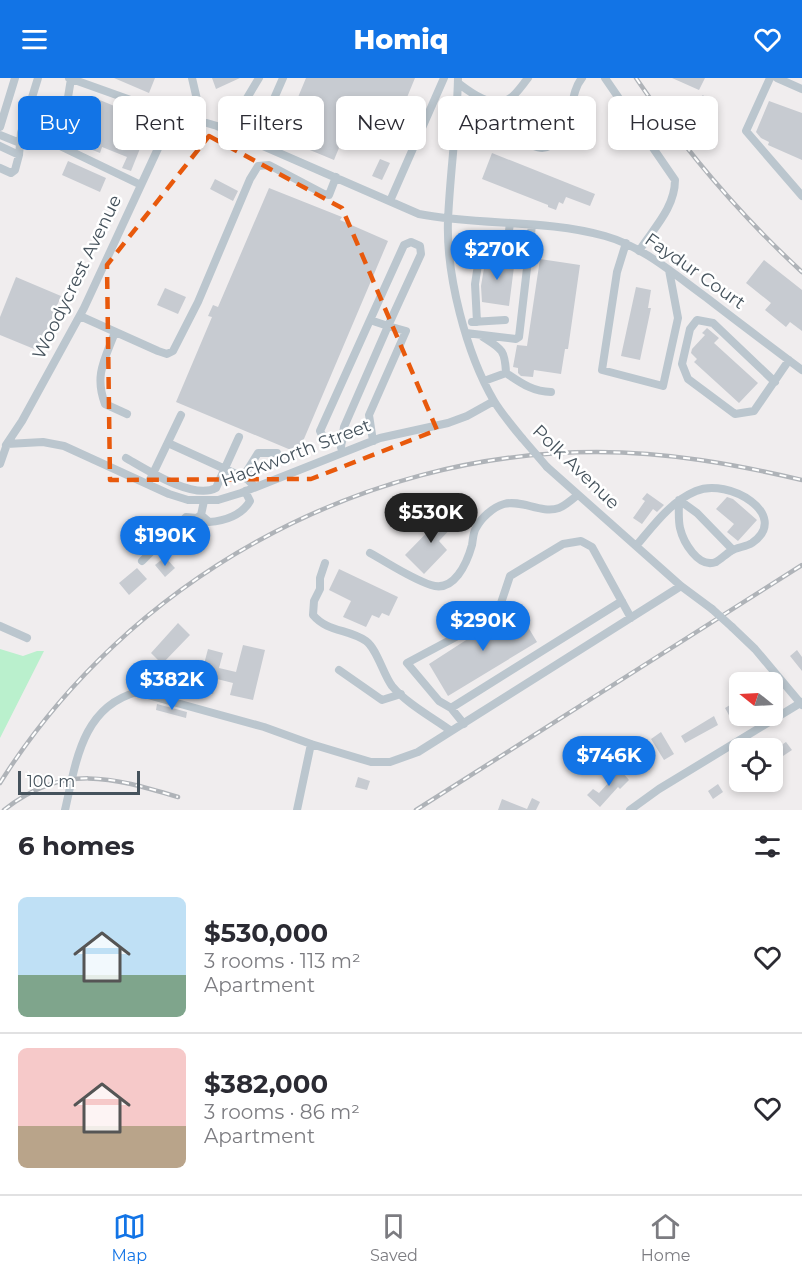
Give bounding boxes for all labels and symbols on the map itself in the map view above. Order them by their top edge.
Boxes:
street label: Woodycrest Avenue [28,191,126,363]
street label: Faydur Court [641,228,749,314]
pin: $270K [455,230,539,281]
street label: Hackworth Street [218,414,374,492]
street label: Polk Avenue [528,420,624,514]
pin: $530K [389,493,473,544]
pin: $190K [123,516,207,567]
pin: $290K [441,601,525,652]
pin: $382K [130,660,214,711]
north arrow [729,672,783,726]
pin: $746K [567,736,651,787]
scale bar [18,768,140,796]

